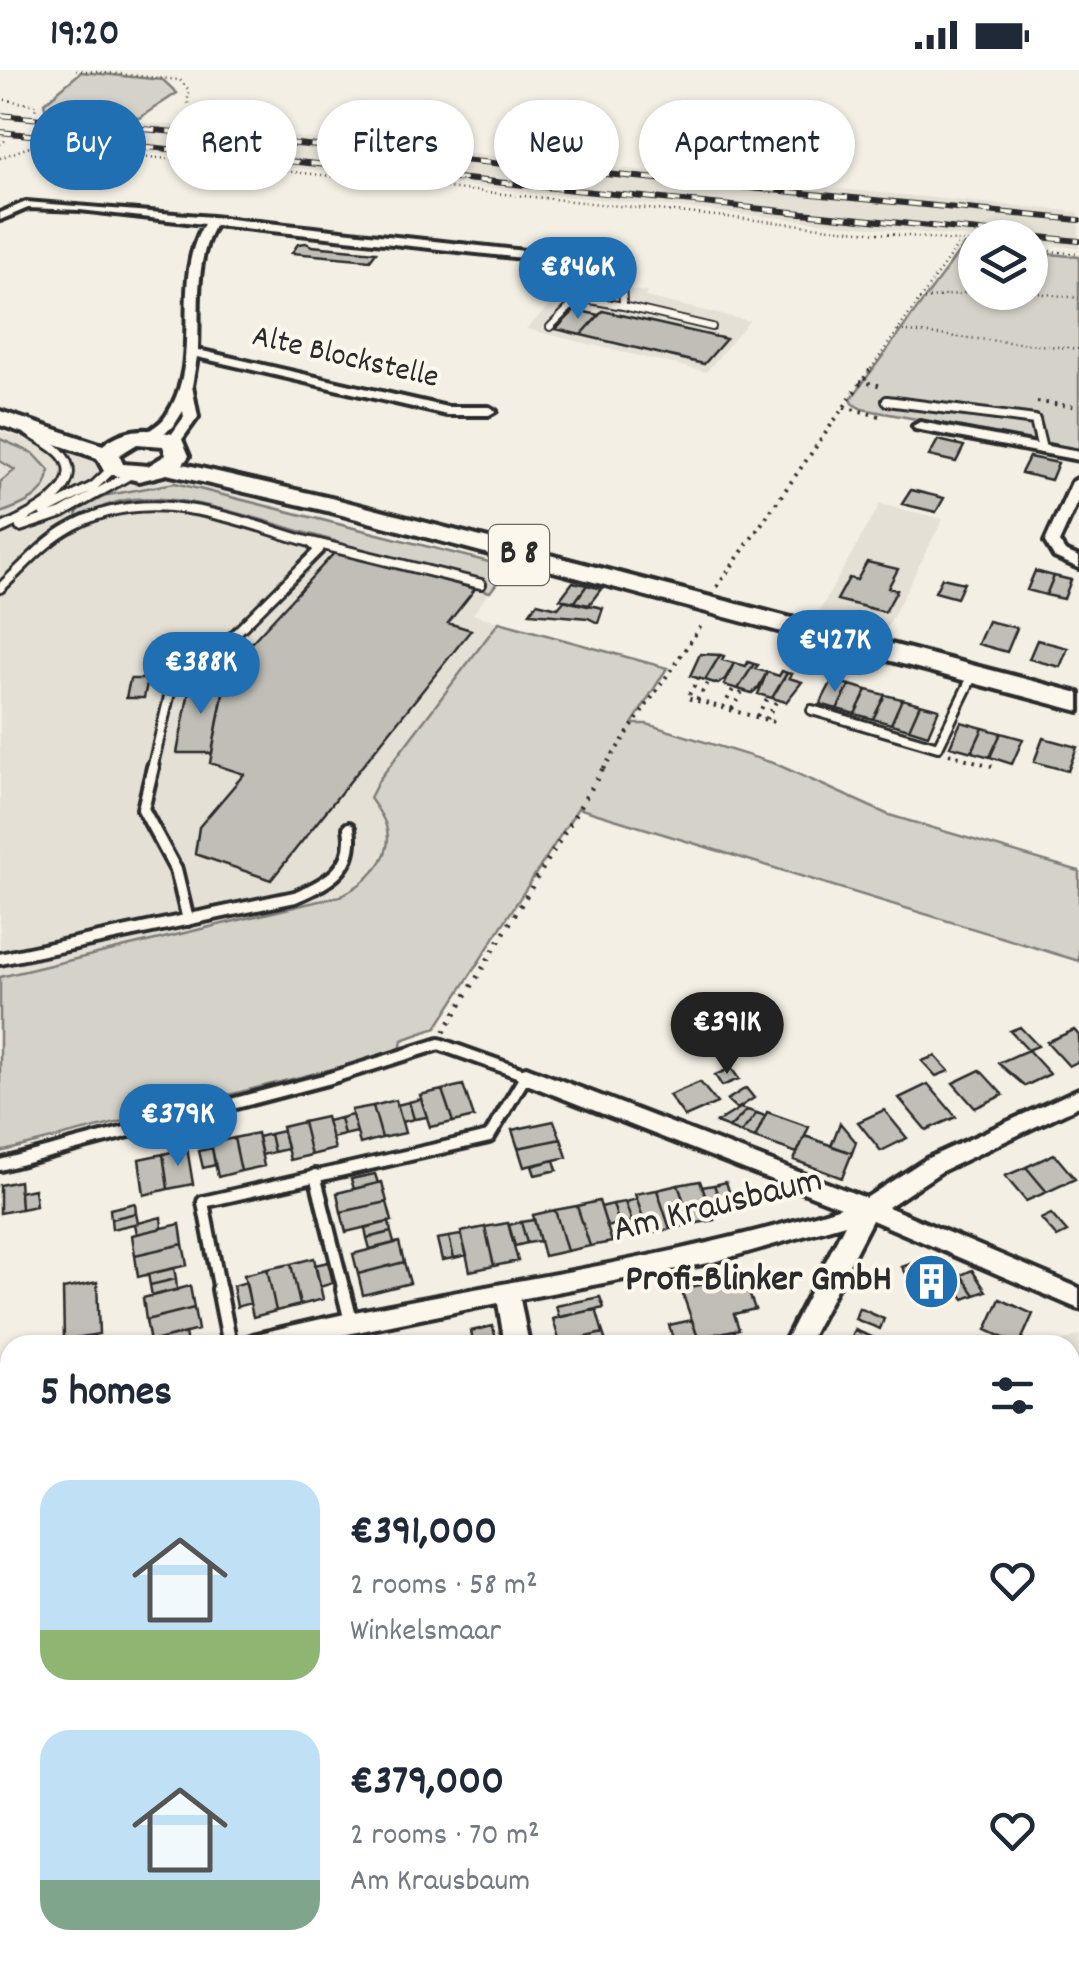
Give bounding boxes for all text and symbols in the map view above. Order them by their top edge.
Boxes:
text: 19:20 [50,8,119,63]
chip: Buy [30,100,146,190]
chip: Rent [166,100,297,190]
chip: Filters [317,100,474,190]
chip: New [494,100,619,190]
chip: Apartment [639,100,855,190]
map controls [958,220,1048,310]
button: layers [958,220,1048,310]
pin: €846K [508,237,648,322]
text: €846K [541,246,615,292]
street label: Alte Blockstelle [247,315,443,403]
road number: B 8 [489,525,549,585]
pin: €427K [765,610,905,695]
text: €427K [799,619,871,665]
pin: €388K [131,632,271,717]
text: €388K [165,641,237,687]
pin: €391K [657,992,797,1077]
text: €391K [693,1001,761,1047]
pin: €379K [108,1084,248,1169]
text: €379K [141,1093,215,1139]
street label: Am Krausbaum [607,1154,829,1260]
building icon: Profi-Blinker GmbH [901,1251,961,1311]
place label: Profi-Blinker GmbH [625,1254,892,1309]
text: 5 homes [40,1365,172,1425]
icon: filters [985,1368,1040,1423]
text: €391,000 [350,1504,497,1564]
icon: home [120,1520,240,1640]
icon: heart [985,1553,1040,1608]
text: 2 rooms · 58 m² [350,1564,538,1610]
text: Winkelsmaar [350,1610,501,1656]
text: €379,000 [350,1754,504,1814]
icon: home [120,1770,240,1890]
icon: heart [985,1803,1040,1858]
text: 2 rooms · 70 m² [350,1814,540,1860]
text: Am Krausbaum [350,1860,530,1906]

